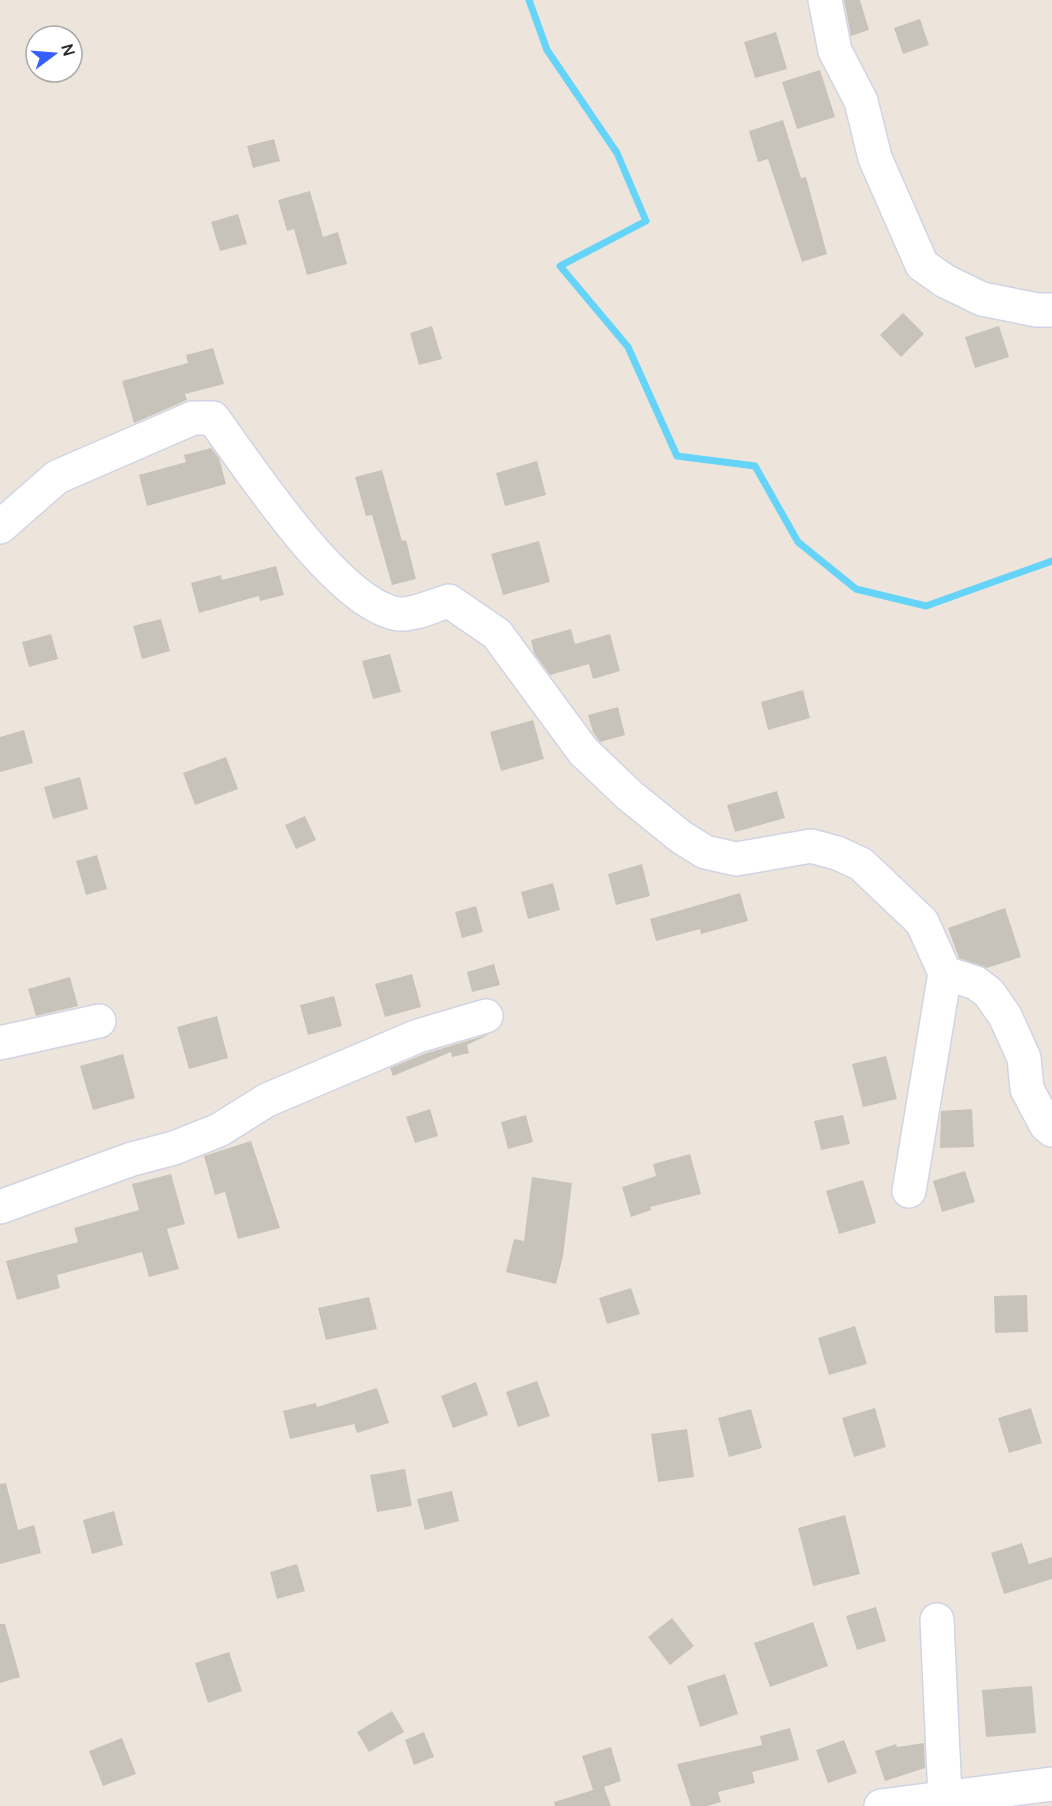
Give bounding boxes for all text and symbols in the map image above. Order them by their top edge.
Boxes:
north arrow [24,24,84,84]
text: N [56,41,81,58]

